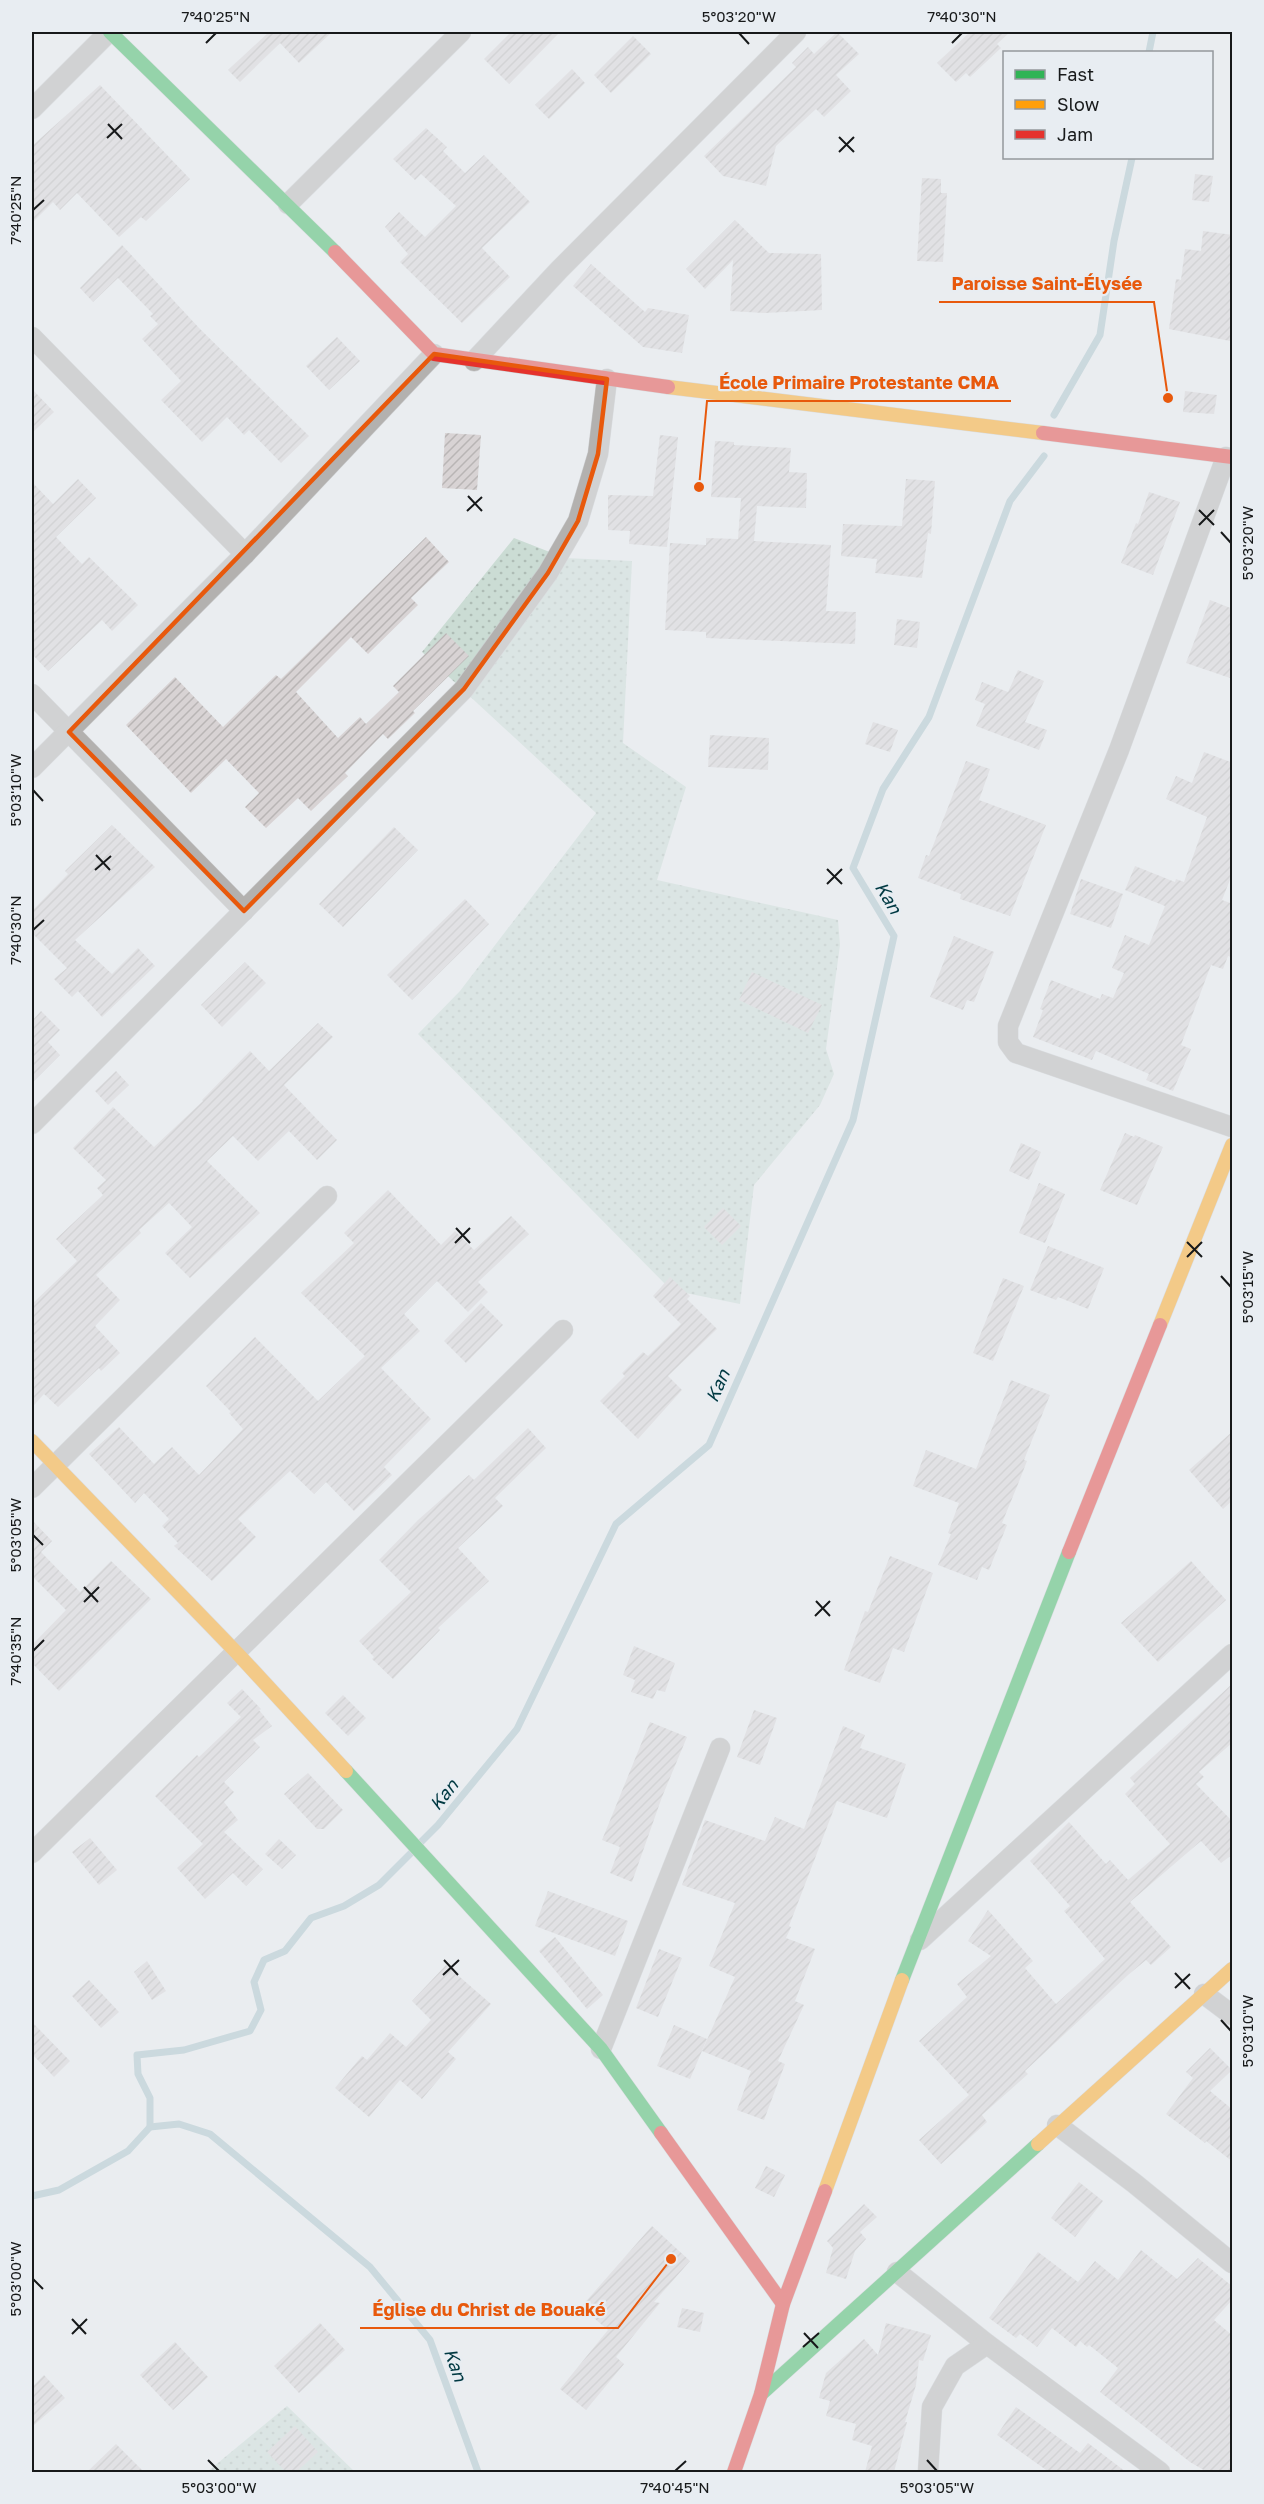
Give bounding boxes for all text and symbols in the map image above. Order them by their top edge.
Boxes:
text: 7°40'25"N [182,7,250,25]
text: 5°03'20"W [702,7,776,25]
text: 7°40'30"N [927,7,997,25]
legend [1003,51,1213,159]
text: Fast [1057,63,1094,85]
text: Slow [1057,93,1100,115]
text: Jam [1057,123,1093,145]
text: 7°40'25"N [6,176,24,244]
callout: Paroisse Saint-Élysée [939,266,1154,302]
text: Paroisse Saint-Élysée [952,272,1143,294]
callout: École Primaire Protestante CMA [707,365,1011,401]
text: École Primaire Protestante CMA [719,371,999,393]
text: 5°03'20"W [1238,506,1256,580]
text: 5°03'10"W [6,753,24,827]
water label: Kan [871,877,907,918]
text: 7°40'30"N [6,895,24,965]
text: 5°03'15"W [1238,1251,1256,1323]
water label: Kan [700,1365,734,1405]
text: 5°03'05"W [6,1498,24,1572]
text: 7°40'35"N [6,1617,24,1685]
water label: Kan [424,1774,463,1814]
text: 5°03'10"W [1238,1994,1256,2068]
text: 5°03'00"W [6,2241,24,2317]
callout: Église du Christ de Bouaké [360,2292,618,2328]
text: Église du Christ de Bouaké [372,2298,606,2320]
water label: Kan [440,2345,472,2385]
text: 5°03'00"W [181,2478,257,2496]
text: 7°40'45"N [640,2478,710,2496]
text: 5°03'05"W [900,2478,974,2496]

